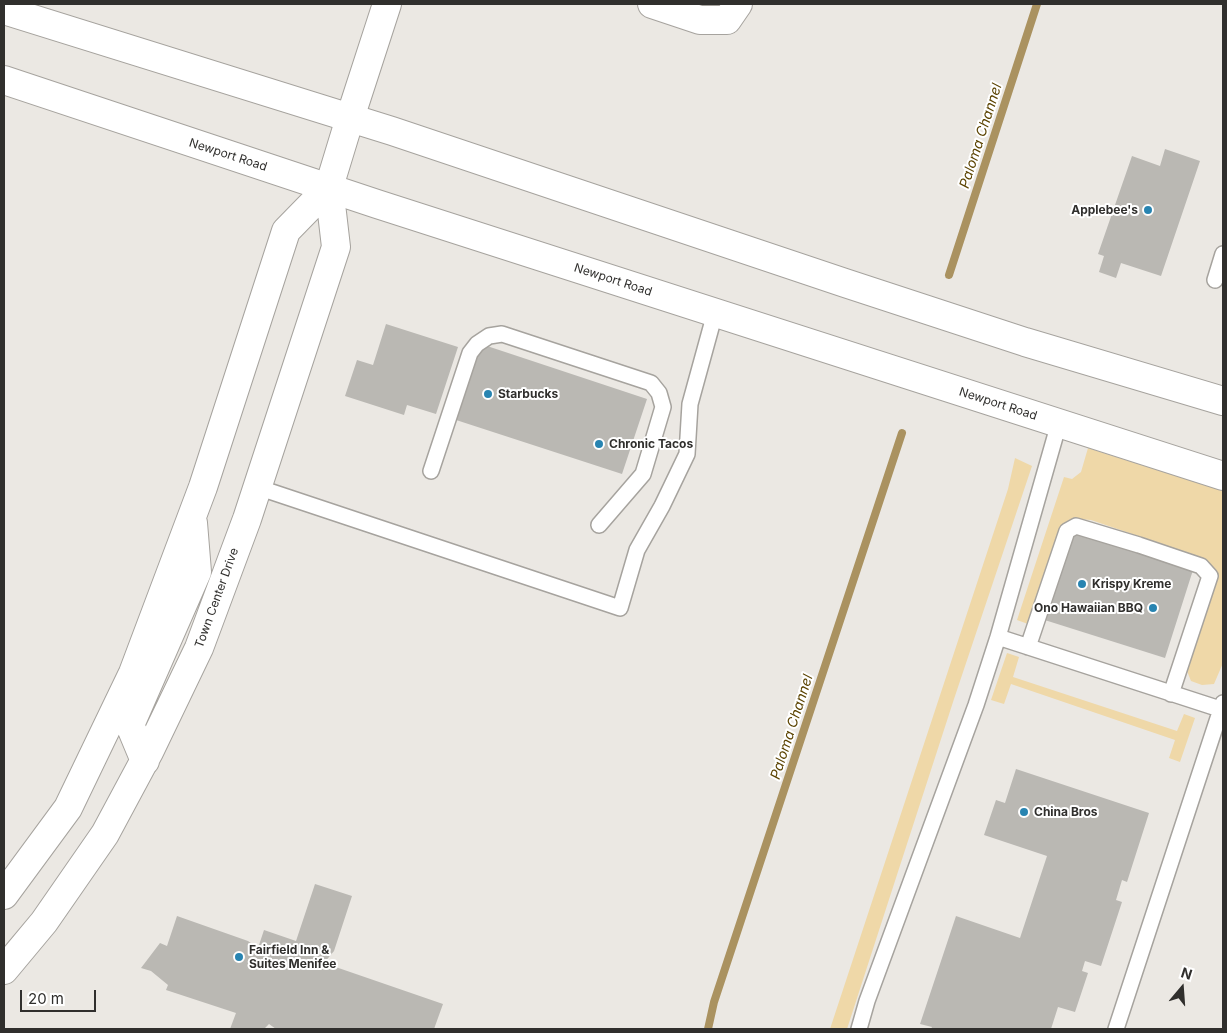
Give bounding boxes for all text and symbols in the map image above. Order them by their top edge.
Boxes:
water label: Paloma Channel [956,82,1006,190]
street label: Newport Road [187,136,269,174]
place label: Applebee's [1071,203,1138,217]
marker: Applebee's [1142,204,1154,216]
street label: Newport Road [572,261,654,299]
street label: Newport Road [957,385,1039,423]
place label: Starbucks [498,387,558,401]
marker: Starbucks [482,388,494,400]
place label: Chronic Tacos [609,437,693,451]
marker: Chronic Tacos [593,438,605,450]
street label: Town Center Drive [192,546,242,650]
place label: Krispy Kreme [1092,577,1171,591]
marker: Krispy Kreme [1076,578,1088,590]
place label: Ono Hawaiian BBQ [1034,601,1143,615]
marker: Ono Hawaiian BBQ [1147,602,1159,614]
water label: Paloma Channel [767,673,817,781]
place label: China Bros [1034,805,1097,819]
marker: China Bros [1018,806,1030,818]
place label: Fairfield Inn & Suites Menifee [249,943,336,971]
marker: Fairfield Inn & Suites Menifee [233,951,245,963]
north arrow [1157,963,1207,1013]
text: N [1179,964,1194,983]
scale bar [22,980,99,1012]
text: 20 m [28,989,64,1008]

